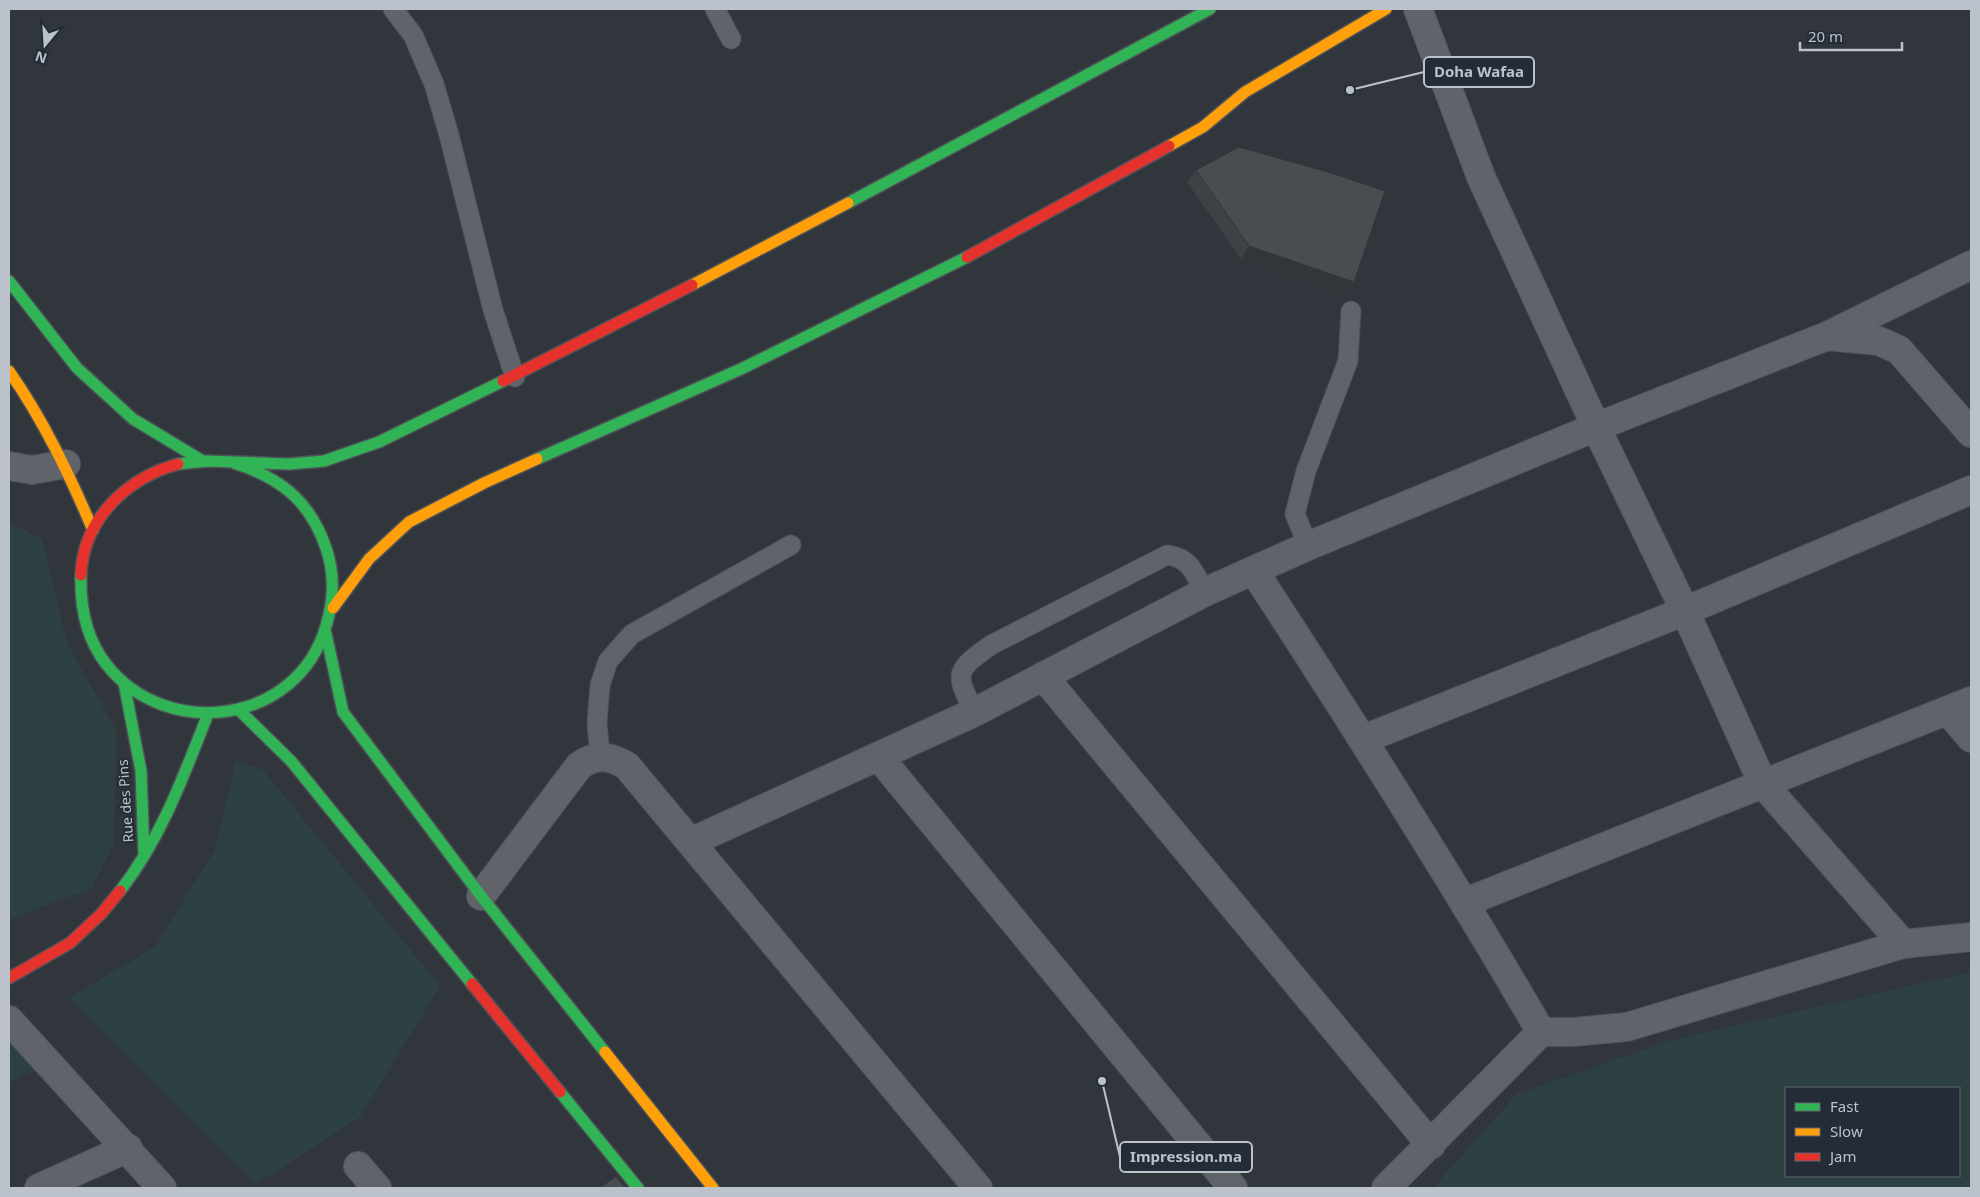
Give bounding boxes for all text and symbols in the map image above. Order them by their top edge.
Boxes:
north arrow [20,20,70,70]
scale bar [1800,20,1902,52]
text: 20 m [1808,26,1843,46]
text: N [32,47,49,69]
callout: Doha Wafaa [1424,57,1534,87]
text: Doha Wafaa [1434,61,1524,81]
street label: Rue des Pins [113,759,137,843]
legend [1785,1087,1960,1177]
text: Fast [1830,1096,1859,1116]
text: Slow [1830,1121,1863,1141]
callout: Impression.ma [1120,1142,1252,1172]
text: Impression.ma [1130,1146,1242,1166]
text: Jam [1828,1146,1857,1166]

